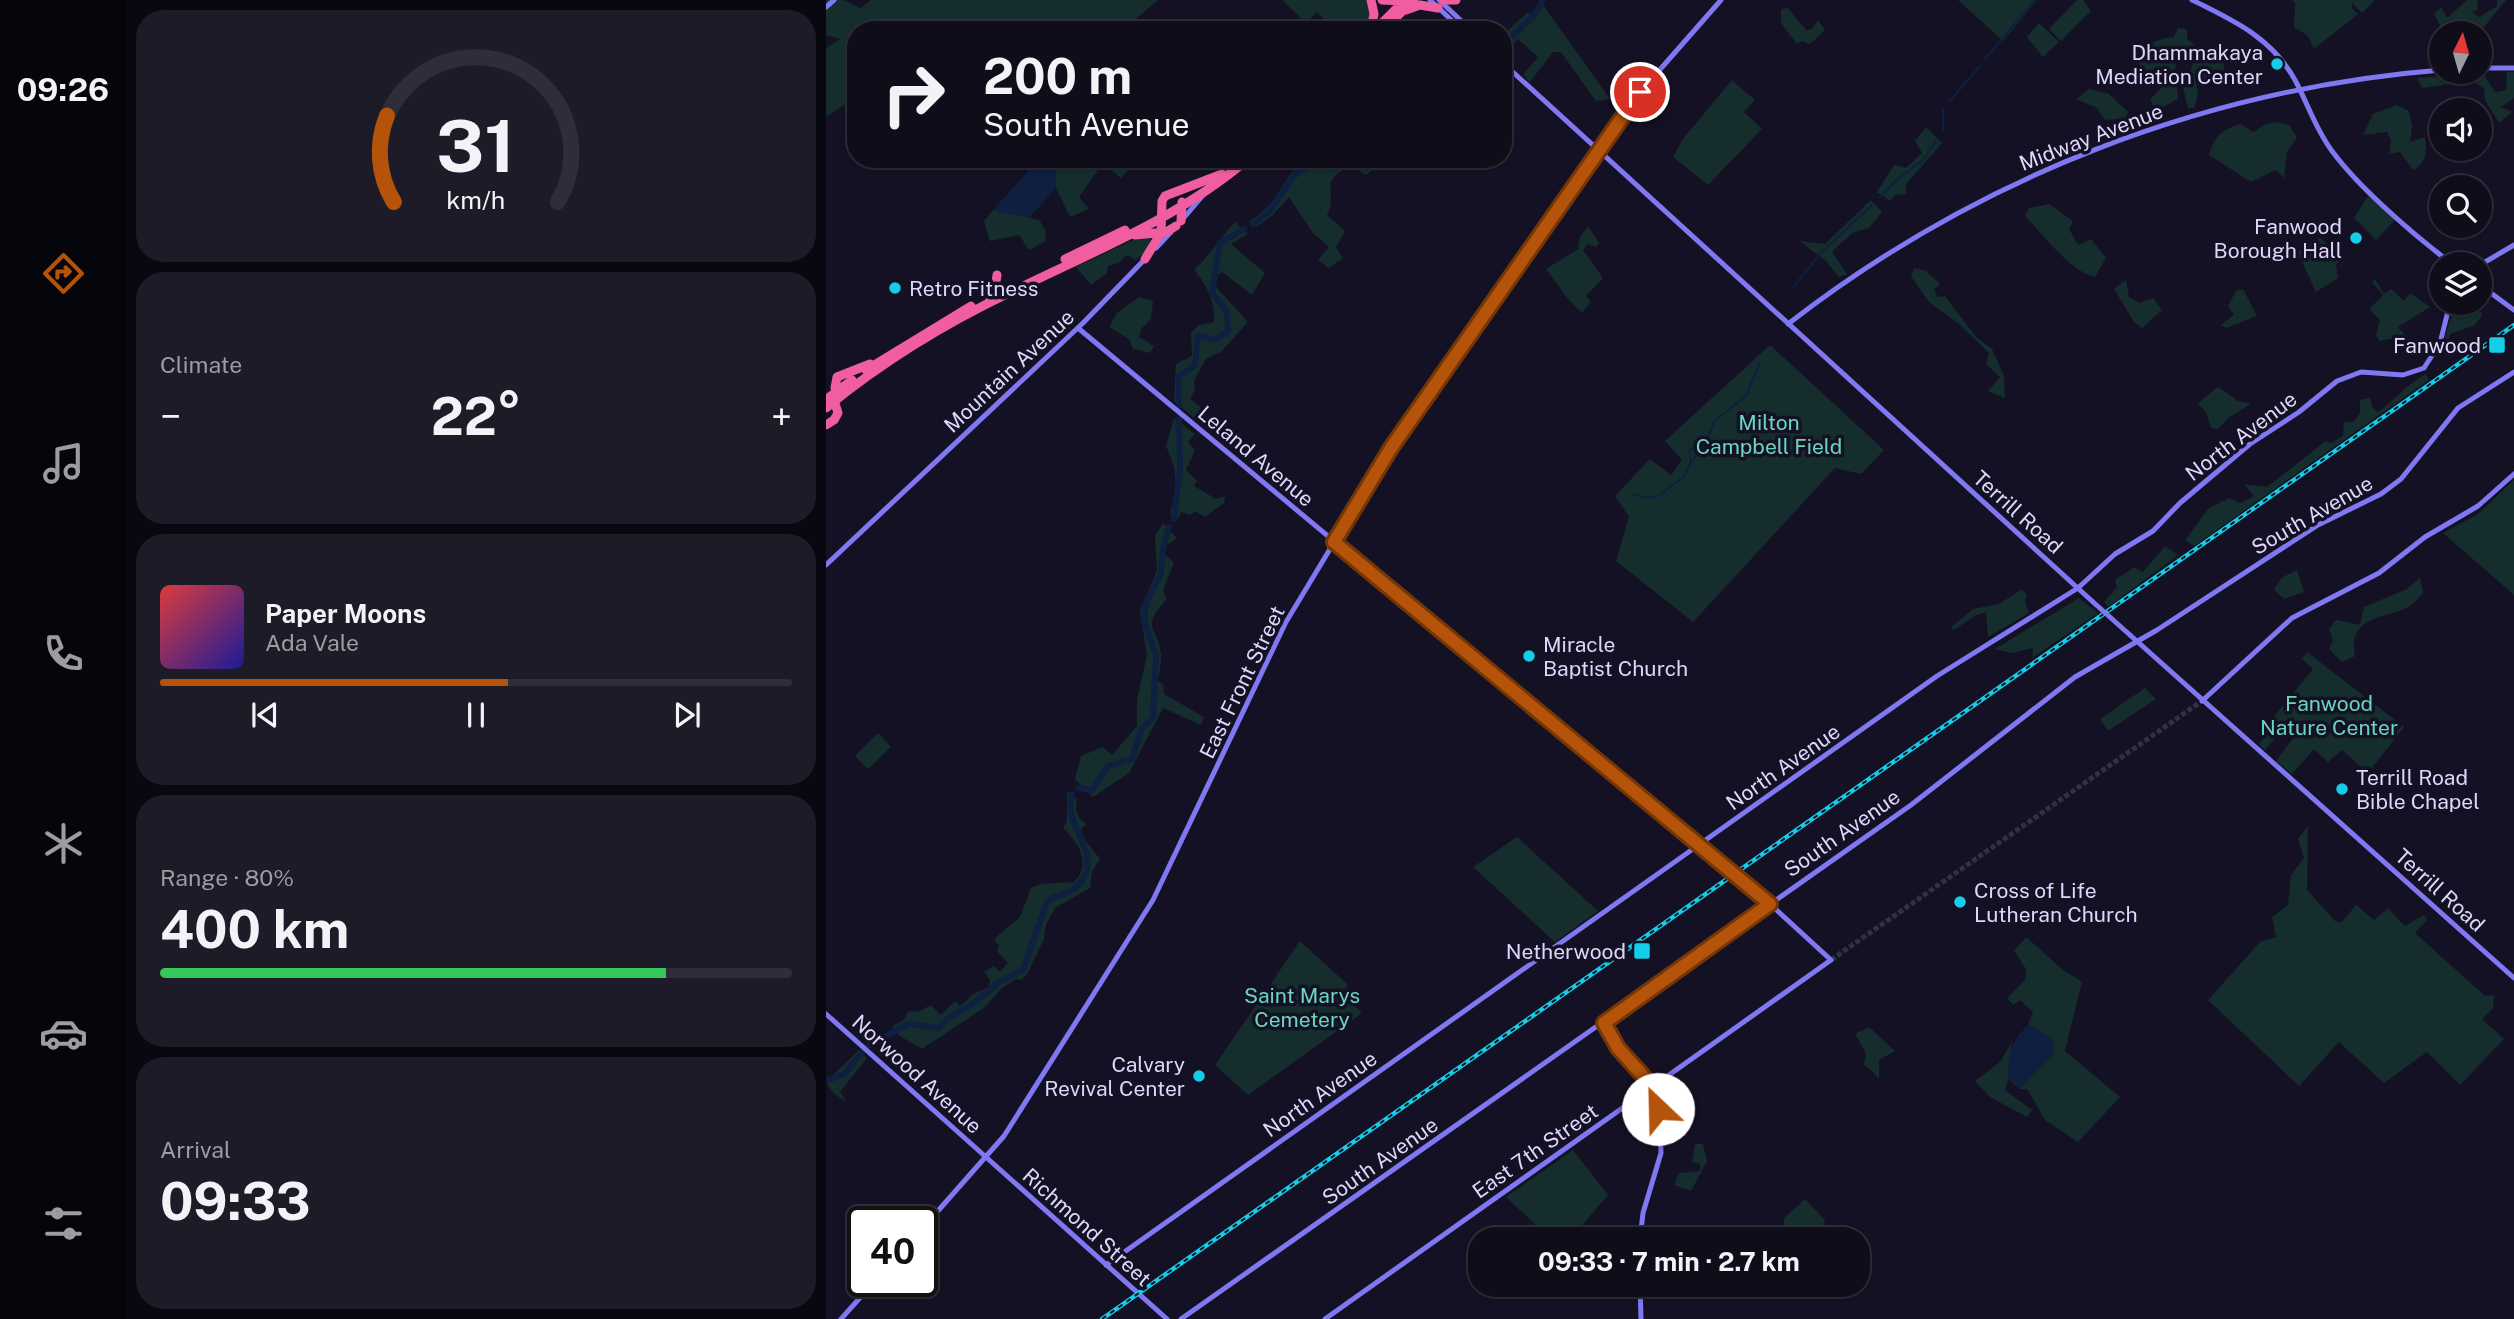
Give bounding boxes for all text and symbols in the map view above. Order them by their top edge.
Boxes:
north arrow [2429,21,2492,84]
map controls [2429,21,2492,315]
place label: Dhammakaya Mediation Center [2095,40,2263,89]
text: 200 m [983,47,1132,105]
icon: right [868,49,959,140]
marker: Dhammakaya Mediation Center [2269,56,2285,72]
pin [1610,62,1670,122]
text: 09:26 [17,71,109,108]
icon: arrive [1621,73,1659,111]
street label: Midway Avenue [2016,98,2166,176]
button: sound [2429,98,2492,161]
text: 31 [436,103,516,188]
text: South Avenue [983,106,1190,143]
button: search [2429,175,2492,238]
text: km/h [447,185,505,215]
place label: Fanwood Borough Hall [2214,214,2342,263]
marker: Fanwood Borough Hall [2348,230,2364,246]
icon: directions [39,249,88,298]
button: layers [2429,252,2492,315]
place label: Retro Fitness [909,276,1038,301]
marker: Retro Fitness [887,280,903,296]
street label: Mountain Avenue [939,304,1079,438]
place label: Fanwood [2393,333,2481,358]
marker: Fanwood [2487,335,2507,355]
text: Climate [160,351,242,378]
text: 22° [431,386,521,447]
street label: North Avenue [2180,386,2302,486]
text: − [160,394,181,439]
text: + [771,394,792,439]
street label: Leland Avenue [1193,400,1319,512]
park label: Milton Campbell Field [1696,410,1842,459]
icon: music [39,439,88,488]
street label: Terrill Road [1968,465,2068,559]
street label: South Avenue [2247,470,2377,560]
text: Paper Moons [265,598,426,629]
street label: East Front Street [1194,602,1290,762]
icon: phone [39,629,88,678]
text: Ada Vale [265,629,359,656]
place label: Miracle Baptist Church [1543,632,1688,681]
marker: Miracle Baptist Church [1521,648,1537,664]
park label: Fanwood Nature Center [2260,691,2398,740]
icon: previous [246,696,284,734]
icon: pause [457,696,495,734]
icon: next [668,696,706,734]
street label: North Avenue [1721,719,1845,815]
place label: Terrill Road Bible Chapel [2356,765,2480,814]
marker: Terrill Road Bible Chapel [2334,781,2350,797]
street label: South Avenue [1779,784,1905,882]
icon: climate [39,819,88,868]
street label: Terrill Road [2390,843,2490,937]
text: Range · 80% [160,864,294,891]
place label: Cross of Life Lutheran Church [1974,878,2138,927]
marker: Cross of Life Lutheran Church [1952,894,1968,910]
text: 400 km [160,899,349,960]
place label: Netherwood [1506,939,1626,964]
marker: Netherwood [1632,941,1652,961]
park label: Saint Marys Cemetery [1244,983,1360,1032]
icon: car [39,1009,88,1058]
street label: Norwood Avenue [847,1009,987,1139]
street label: North Avenue [1258,1046,1382,1142]
place label: Calvary Revival Center [1044,1052,1185,1101]
marker: Calvary Revival Center [1191,1068,1207,1084]
position arrow [1621,1072,1695,1146]
street label: East 7th Street [1467,1098,1603,1204]
street label: South Avenue [1317,1112,1443,1210]
text: Arrival [160,1136,231,1163]
street label: Richmond Street [1018,1163,1156,1291]
text: 09:33 [160,1171,311,1232]
icon: filters [39,1199,88,1248]
speed limit sign: 40 [847,1206,938,1297]
text: 09:33 · 7 min · 2.7 km [1538,1246,1800,1277]

